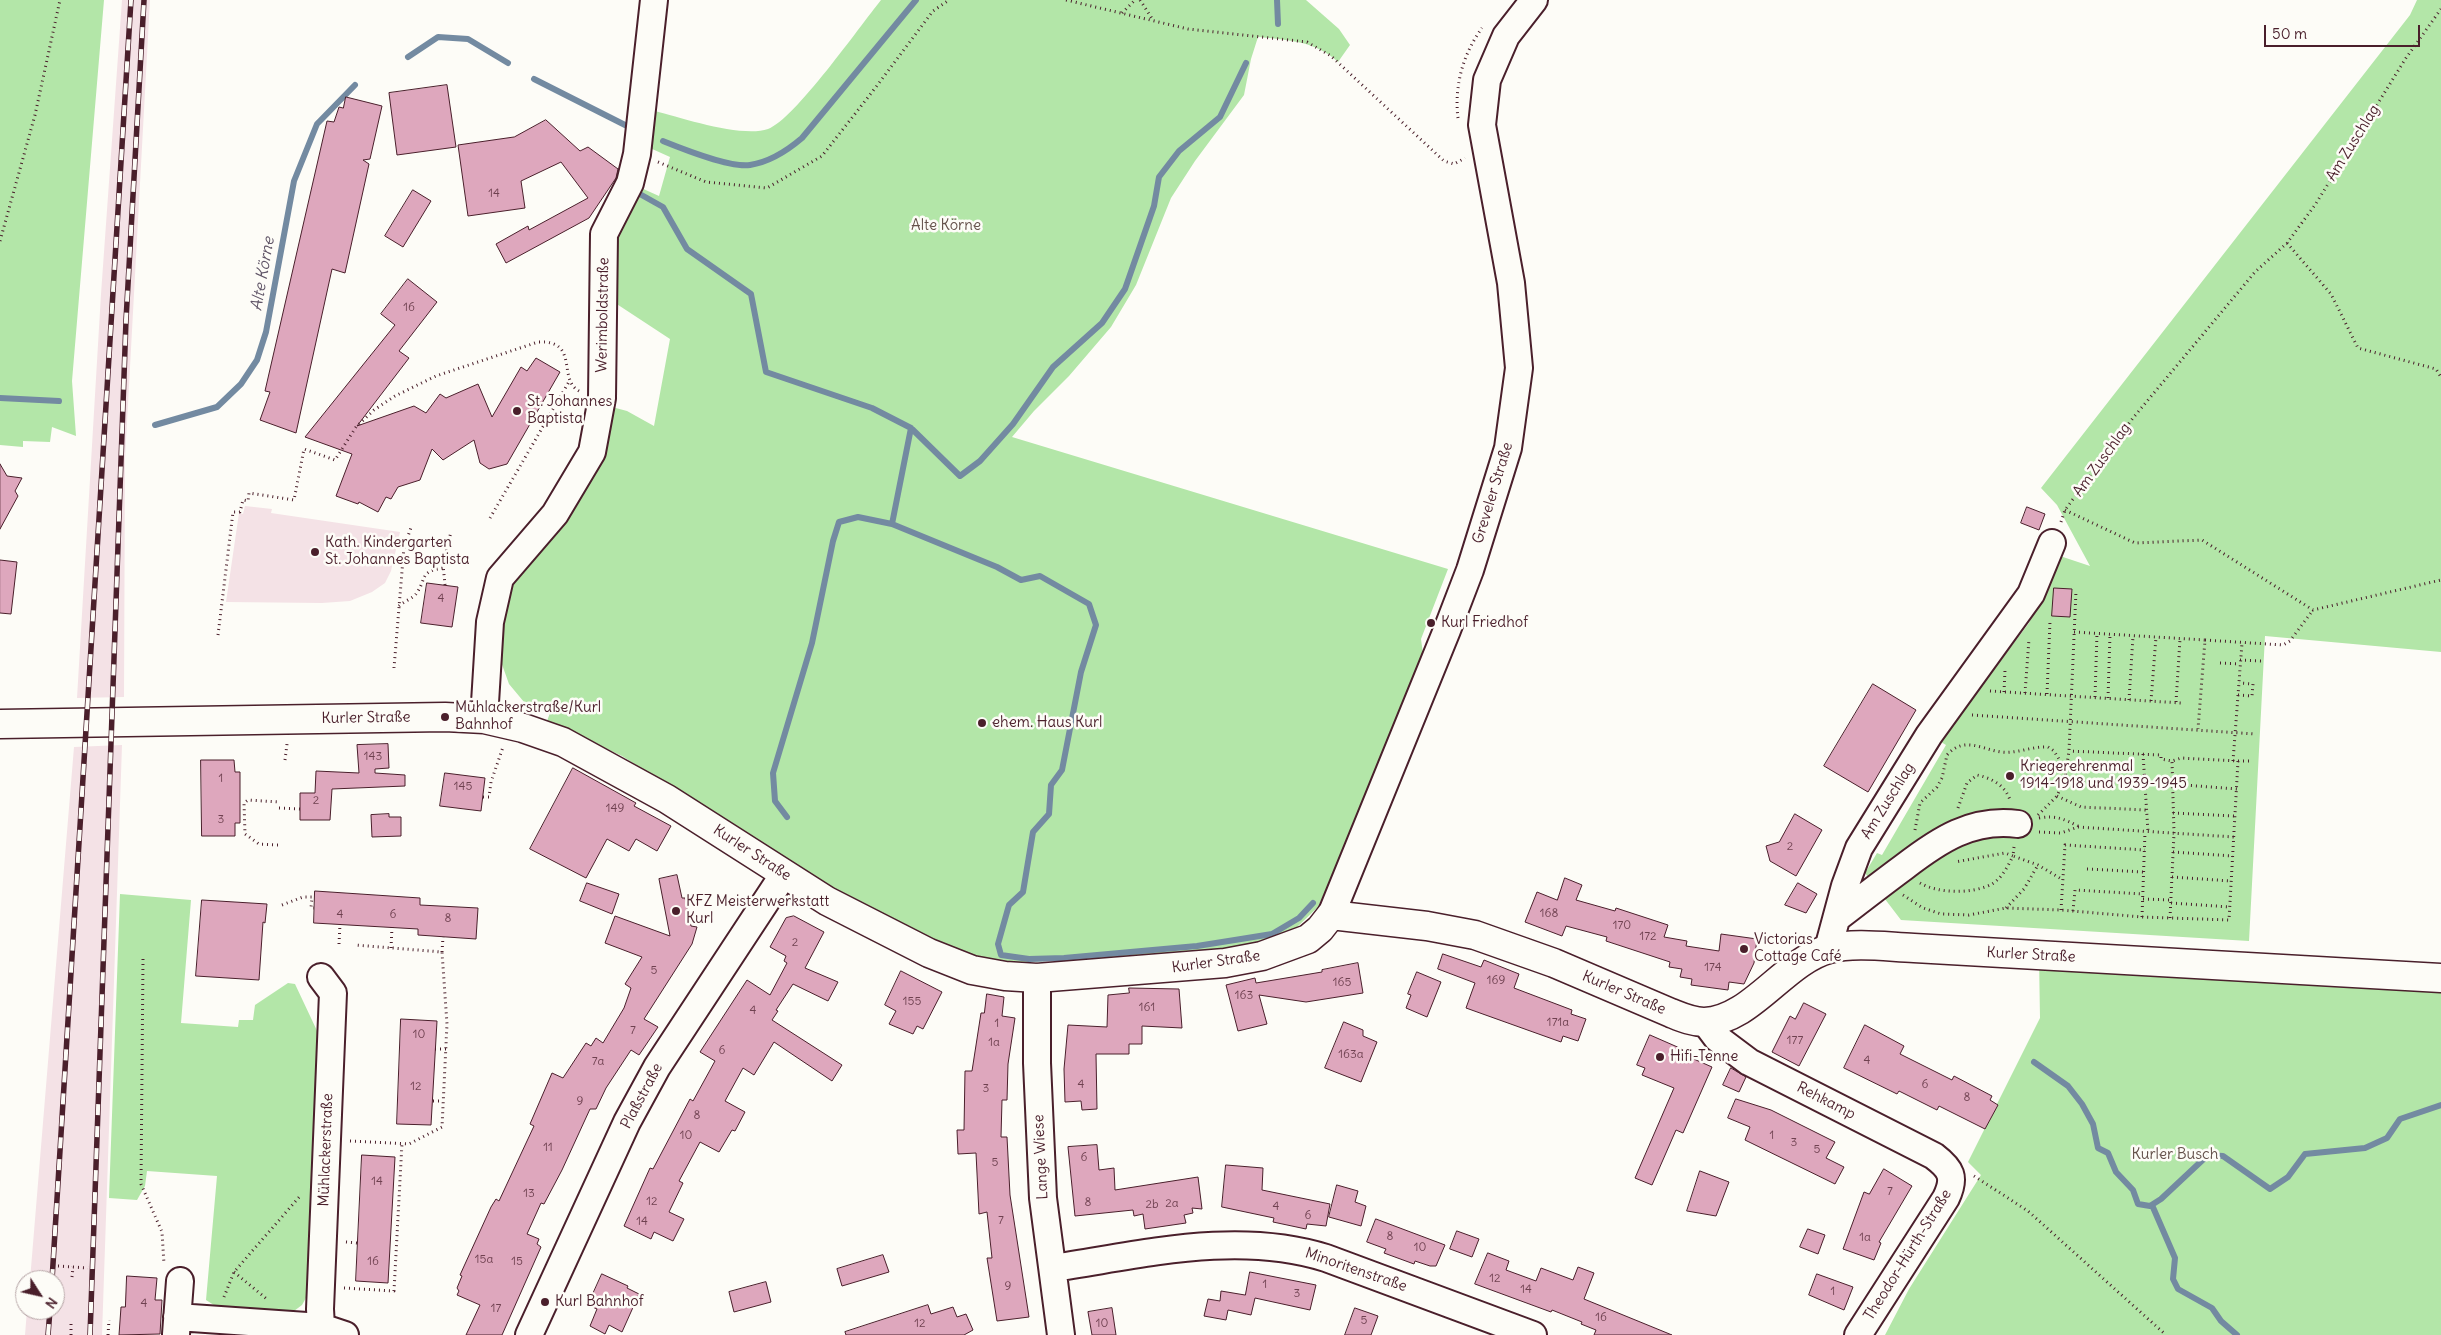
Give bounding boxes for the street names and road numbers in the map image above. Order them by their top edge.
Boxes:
street label: Am Zuschlag [2322,101,2384,185]
street label: Werimboldstraße [593,257,613,373]
street label: Am Zuschlag [2069,420,2135,500]
street label: Greveler Straße [1469,440,1517,546]
street label: Kurler Straße [321,708,411,728]
street label: Am Zuschlag [1857,759,1919,843]
street label: Kurler Straße [710,821,794,885]
street label: Kurler Straße [1986,944,2076,966]
street label: Kurler Straße [1171,947,1261,977]
street label: Kurler Straße [1580,967,1668,1019]
street label: Plaßstraße [617,1060,667,1132]
street label: Rehkamp [1793,1079,1859,1123]
street label: Mühlackerstraße [315,1093,337,1207]
street label: Lange Wiese [1030,1114,1052,1200]
street label: Theodor-Hürth-Straße [1860,1186,1956,1324]
street label: Minoritenstraße [1303,1244,1409,1296]

